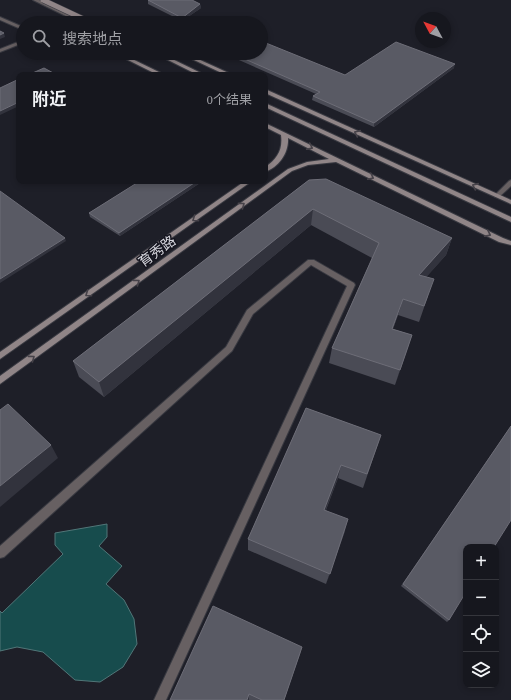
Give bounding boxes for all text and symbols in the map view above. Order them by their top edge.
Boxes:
north arrow [415,12,451,48]
search box [16,16,268,60]
icon: search [30,27,52,49]
text: 搜索地点 [62,28,122,49]
text: 附近 [32,87,66,111]
text: 0个结果 [206,91,252,108]
one-way arrow [354,130,361,138]
one-way arrow [306,142,313,150]
one-way arrow [367,172,375,180]
one-way arrow [472,183,480,191]
one-way arrow [238,202,245,210]
one-way arrow [192,214,199,221]
one-way arrow [484,229,491,237]
street label: 育秀路 [134,231,180,271]
one-way arrow [132,279,139,286]
one-way arrow [85,289,92,297]
one-way arrow [27,356,34,363]
map controls [463,544,499,688]
button: + [463,544,499,580]
button: − [463,580,499,616]
button: locate [463,616,499,652]
button: layers [463,652,499,688]

